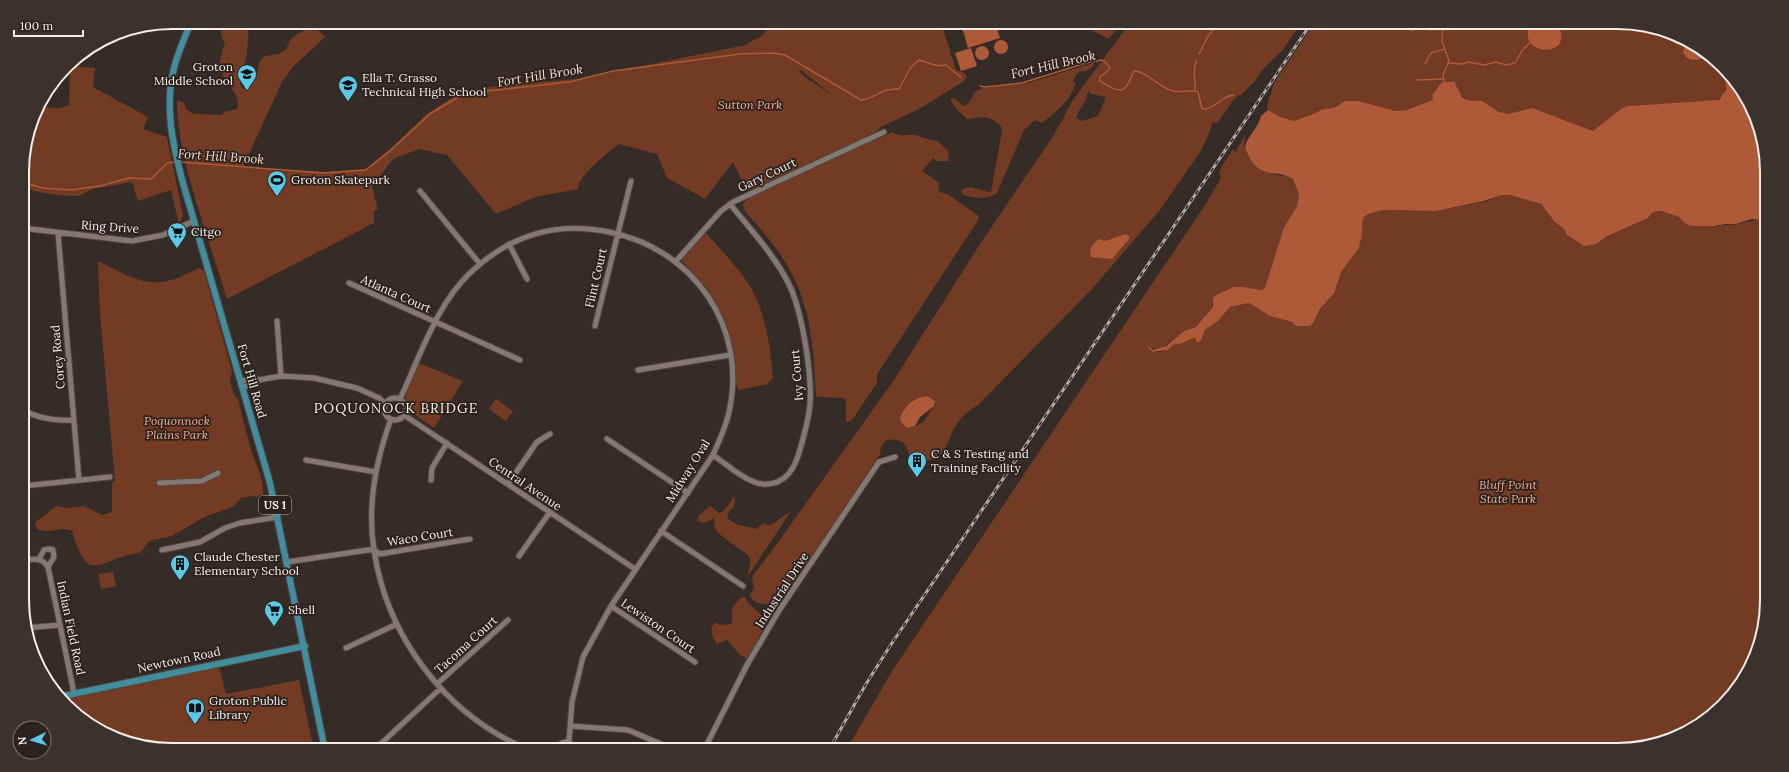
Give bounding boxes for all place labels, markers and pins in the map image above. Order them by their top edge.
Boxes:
place label: Groton Middle School [154,59,233,88]
school or university icon: Groton Middle School [236,63,258,91]
place label: Ella T. Grasso Technical High School [362,70,486,99]
school or university icon: Ella T. Grasso Technical High School [337,74,359,102]
sports icon: Groton Skatepark [266,169,288,197]
place label: Groton Skatepark [291,172,390,187]
supermarket icon: Citgo [166,221,188,249]
place label: Citgo [191,224,221,239]
place label: C & S Testing and Training Facility [931,446,1029,475]
building icon: C & S Testing and Training Facility [906,450,928,478]
place label: Claude Chester Elementary School [194,549,299,578]
building icon: Claude Chester Elementary School [169,553,191,581]
supermarket icon: Shell [263,599,285,627]
place label: Shell [288,602,315,617]
place label: Groton Public Library [209,693,287,722]
library icon: Groton Public Library [184,697,206,725]

